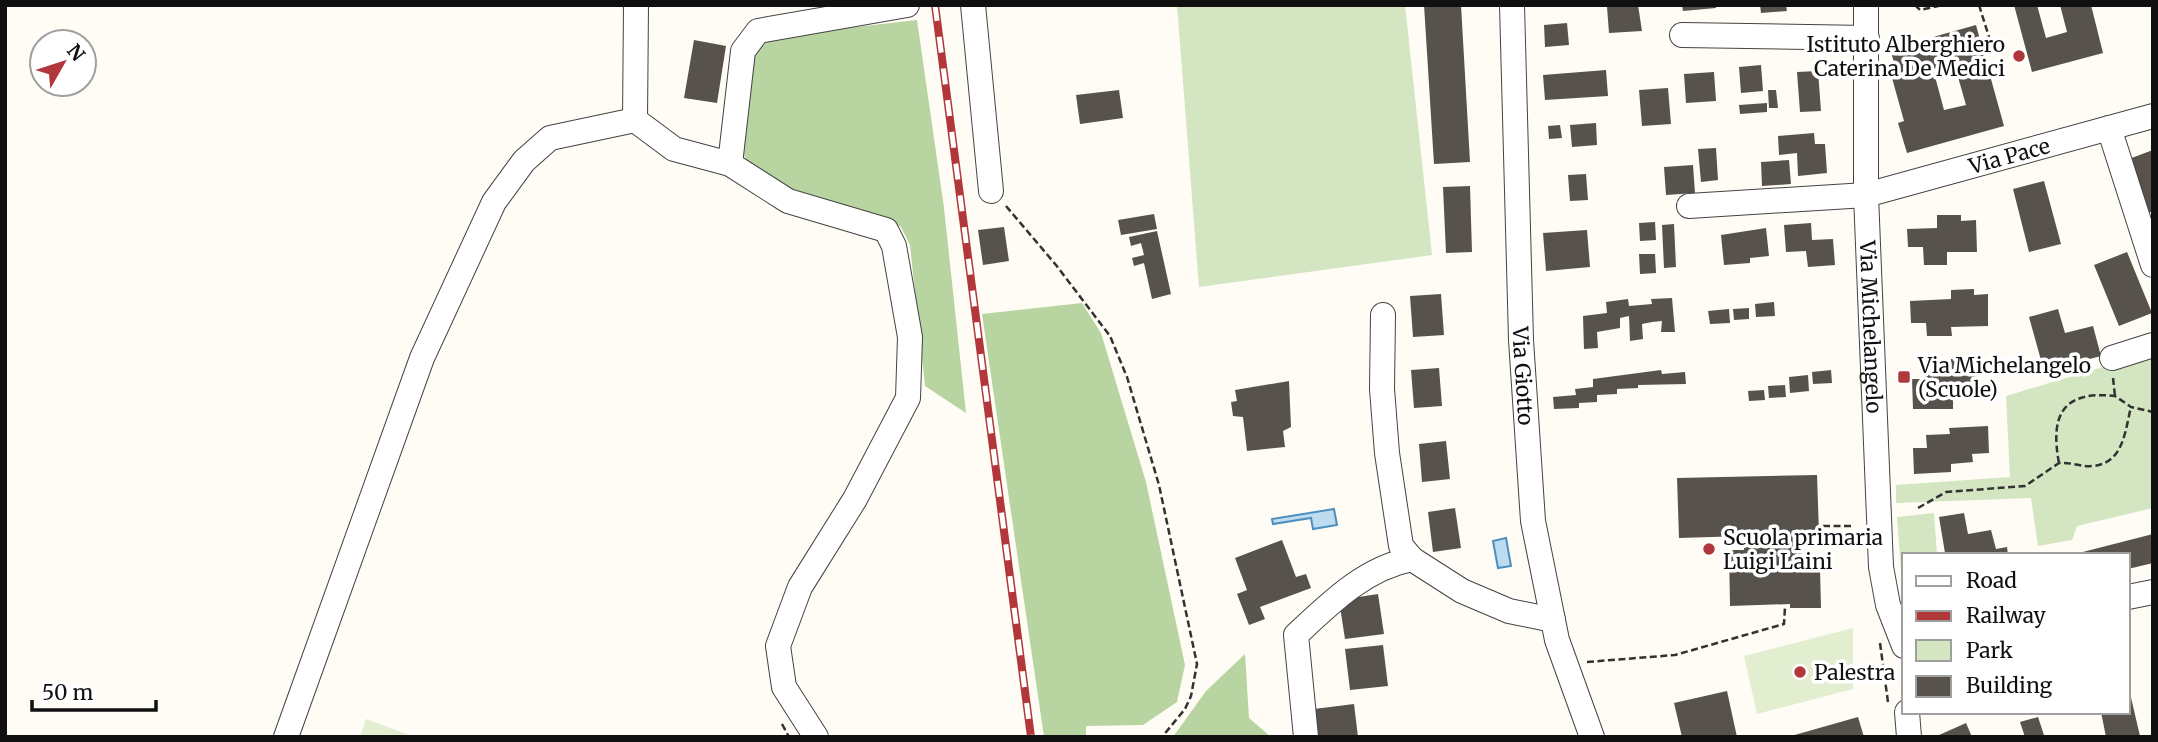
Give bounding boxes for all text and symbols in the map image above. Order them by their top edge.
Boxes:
north arrow [28,28,98,98]
place label: Istituto Alberghiero Caterina De Medici [1807,31,2005,82]
text: N [62,39,90,66]
marker: Istituto Alberghiero Caterina De Medici [2011,48,2027,64]
street label: Via Pace [1965,132,2053,180]
street label: Via Michelangelo [1854,239,1888,414]
street label: Via Giotto [1507,325,1540,426]
place label: Via Michelangelo (Scuole) [1917,352,2091,403]
marker: Via Michelangelo (Scuole) [1896,369,1912,385]
place label: Scuola primaria Luigi Laini [1723,524,1883,575]
marker: Scuola primaria Luigi Laini [1701,541,1717,557]
legend [1902,553,2130,714]
text: Road [1966,567,2017,594]
text: Railway [1966,602,2047,629]
text: Park [1966,637,2013,664]
place label: Palestra [1814,659,1895,686]
marker: Palestra [1792,664,1808,680]
scale bar [32,668,156,712]
text: Building [1966,672,2053,699]
text: 50 m [42,679,93,706]

